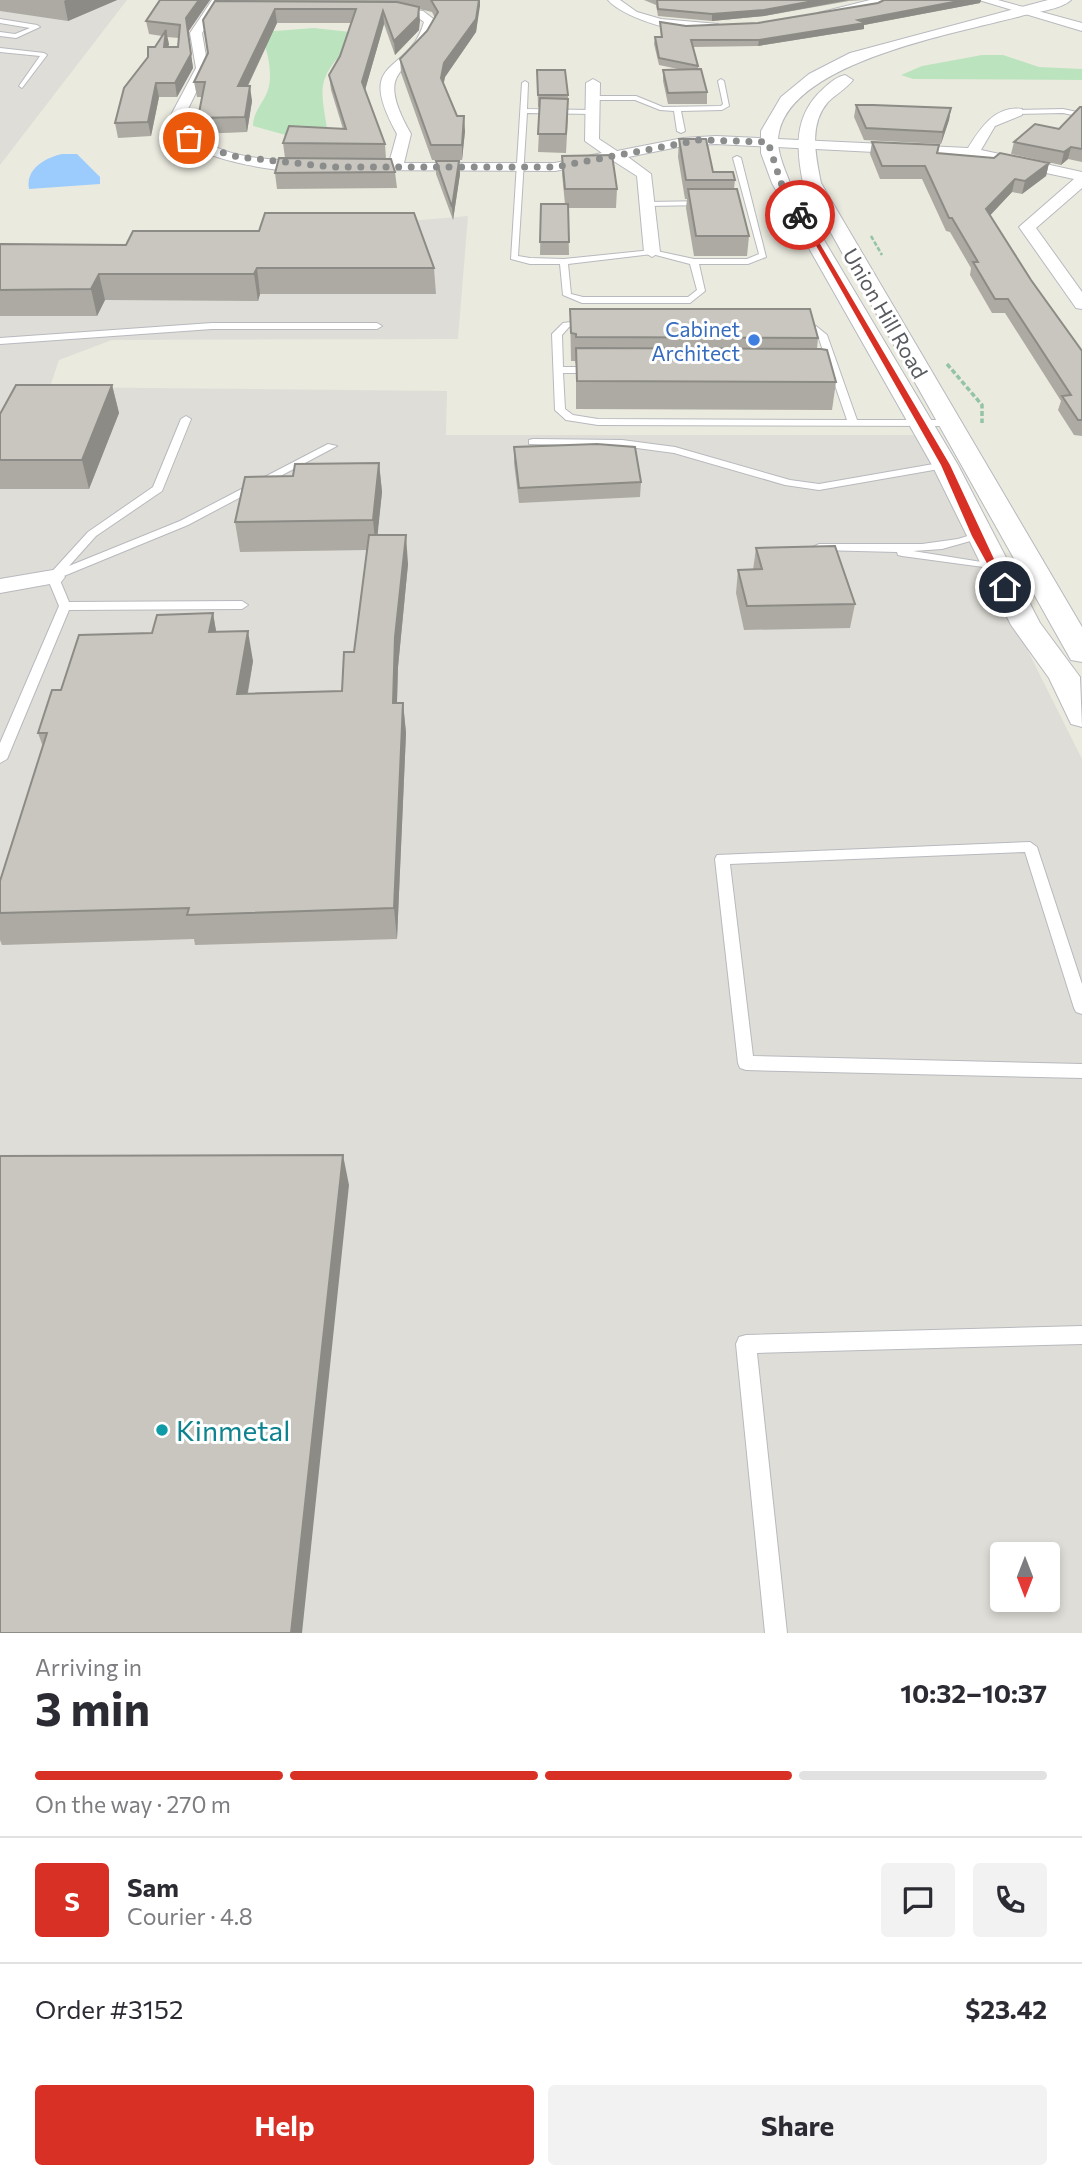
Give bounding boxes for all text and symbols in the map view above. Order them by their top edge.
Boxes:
pin [159,108,219,168]
icon: bag [170,119,208,157]
courier [765,180,835,250]
icon: bike [781,196,819,234]
street label: Union Hill Road [839,243,933,383]
place label: Cabinet Architect [651,316,740,365]
marker: Cabinet Architect [746,332,762,348]
pin [975,557,1035,617]
icon: home [986,568,1024,606]
place label: Kinmetal [176,1413,290,1447]
marker: Kinmetal [154,1422,170,1438]
north arrow [990,1542,1060,1612]
map controls [990,1542,1060,1612]
text: Arriving in [35,1653,142,1681]
text: 10:32–10:37 [900,1677,1047,1708]
text: 3 min [35,1679,150,1735]
text: On the way · 270 m [35,1790,231,1818]
button: chat [881,1863,955,1937]
button: phone [973,1863,1047,1937]
text: Sam [127,1871,179,1902]
text: S [64,1885,80,1916]
text: Courier · 4.8 [127,1902,253,1930]
text: Order #3152 [35,1993,183,2024]
text: $23.42 [965,1993,1047,2024]
button: Help [35,2085,534,2165]
button: Share [548,2085,1047,2165]

